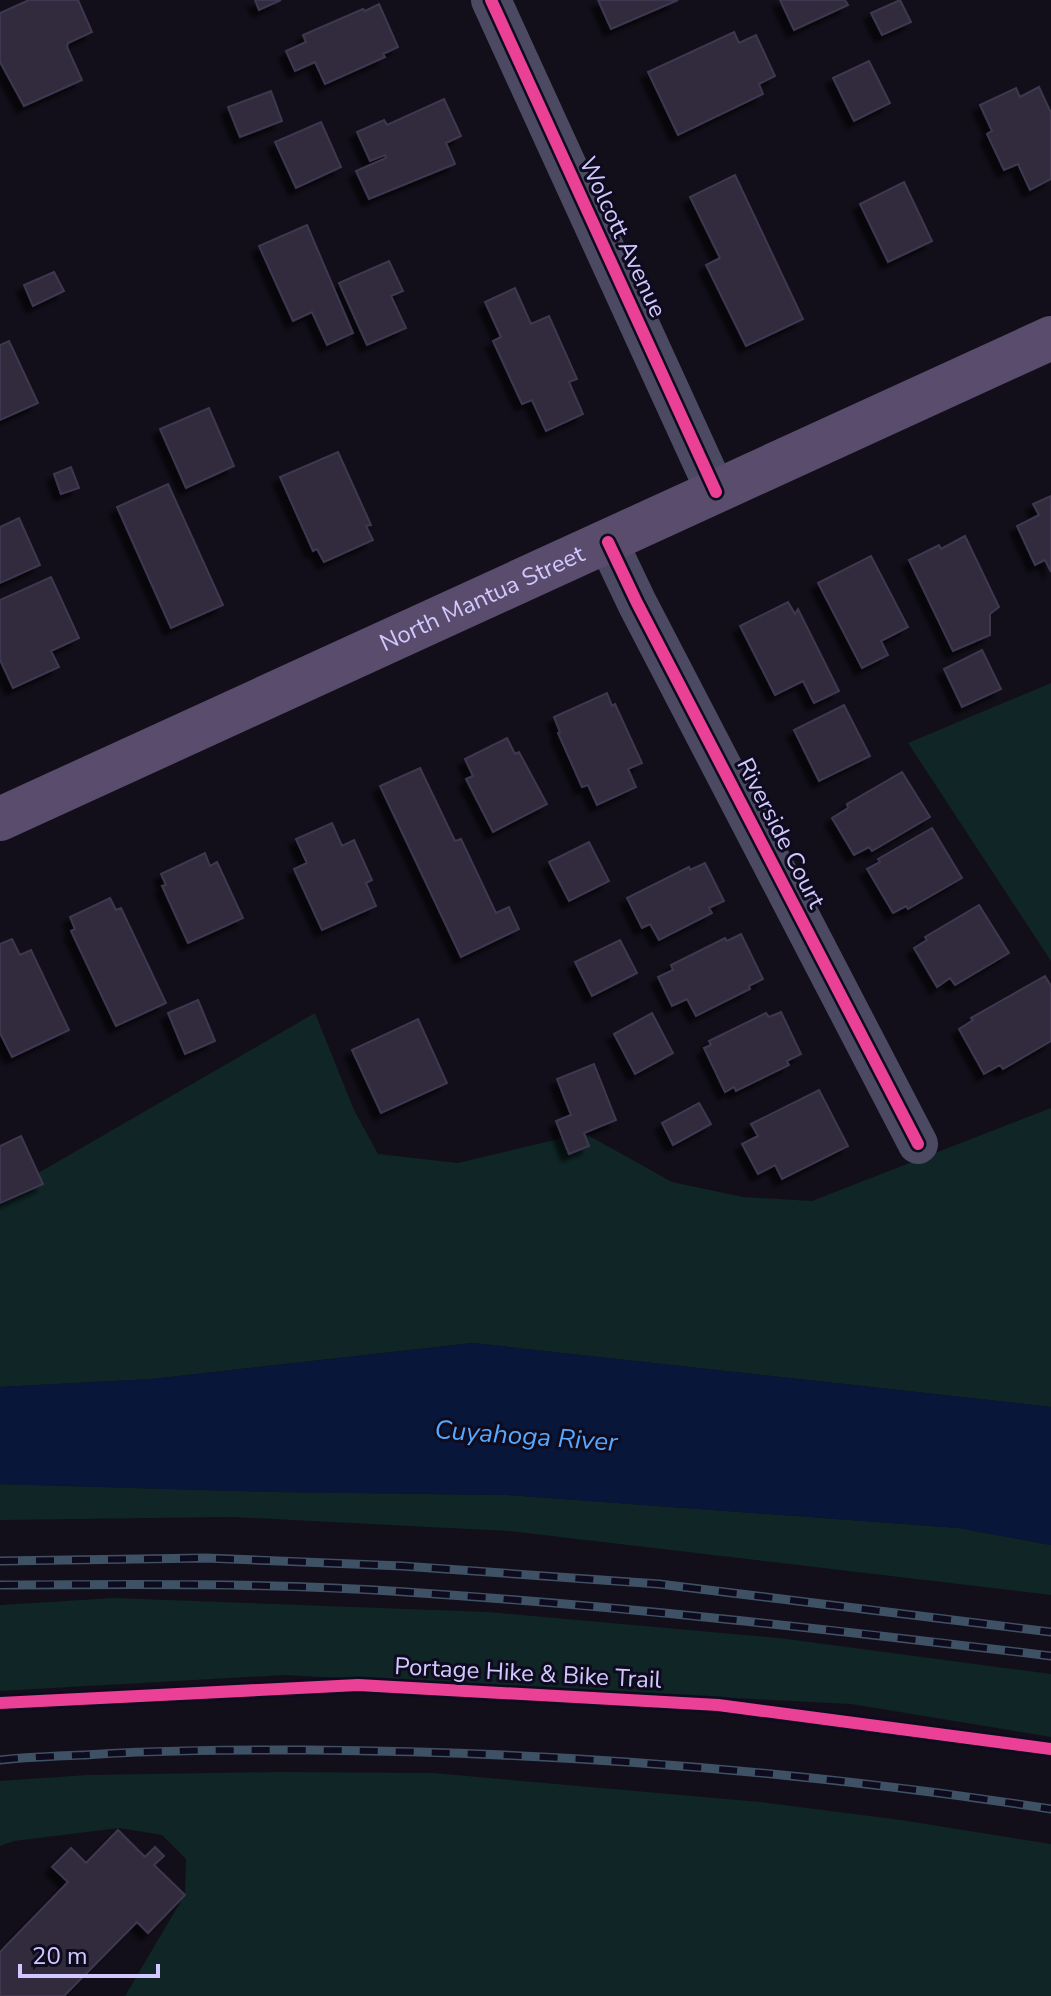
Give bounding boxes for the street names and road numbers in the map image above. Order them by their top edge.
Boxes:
street label: Wolcott Avenue [572,151,674,323]
street label: North Mantua Street [374,537,590,659]
street label: Riverside Court [729,752,833,914]
street label: Portage Hike & Bike Trail [394,1650,662,1696]

